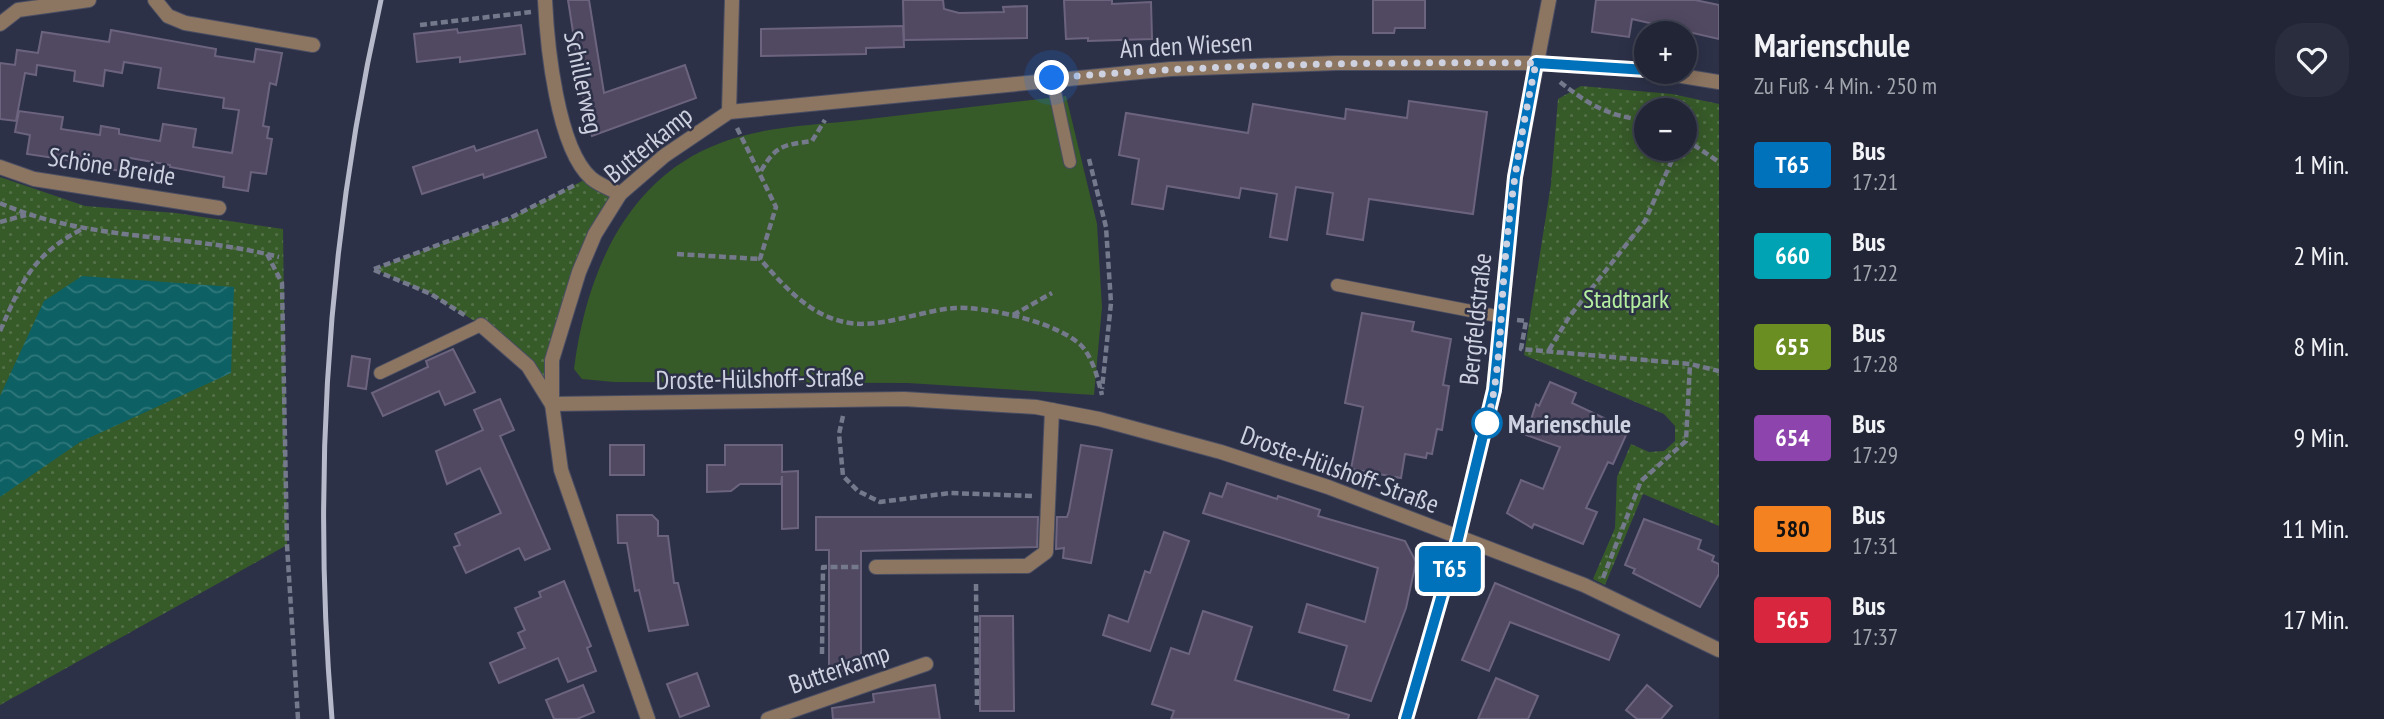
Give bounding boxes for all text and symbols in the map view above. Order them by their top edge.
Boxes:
map controls [1634,21,1697,161]
button: + [1634,21,1697,84]
text: Marienschule [1754,23,1910,66]
button: heart [2275,23,2349,97]
street label: An den Wiesen [1119,25,1253,65]
street label: Schillerweg [557,28,611,136]
your location [1034,60,1069,95]
text: Zu Fuß · 4 Min. · 250 m [1754,71,1937,100]
street label: Butterkamp [597,98,699,190]
button: − [1634,98,1697,161]
text: Bus [1852,134,1885,167]
street label: Schöne Breide [46,140,178,192]
text: 1 Min. [2294,148,2349,181]
text: T65 [1775,149,1810,180]
text: 17:21 [1852,167,1898,196]
text: Bus [1852,225,1885,258]
text: 2 Min. [2294,239,2349,272]
text: 660 [1775,240,1810,271]
street label: Bergfeldstraße [1452,251,1498,387]
text: 17:22 [1852,258,1898,287]
park label: Stadtpark [1583,282,1669,315]
text: Bus [1852,316,1885,349]
text: 8 Min. [2294,330,2349,363]
text: 655 [1775,331,1810,362]
text: 17:28 [1852,349,1898,378]
street label: Droste-Hülshoff-Straße [655,360,865,396]
place label: Marienschule [1508,407,1631,440]
text: Bus [1852,407,1885,440]
marker: Marienschule [1472,408,1502,438]
street label: Droste-Hülshoff-Straße [1236,418,1444,520]
text: 9 Min. [2294,421,2349,454]
text: 654 [1775,422,1810,453]
text: 17:29 [1852,440,1898,469]
text: Bus [1852,498,1885,531]
text: 11 Min. [2282,512,2349,545]
text: 580 [1775,513,1810,544]
text: 17:31 [1852,531,1898,560]
line badge: T65 [1410,546,1490,592]
text: T65 [1433,553,1467,584]
text: Bus [1852,589,1885,622]
text: 17 Min. [2283,603,2349,636]
text: 565 [1775,604,1810,635]
text: 17:37 [1852,622,1898,651]
street label: Butterkamp [784,635,894,701]

